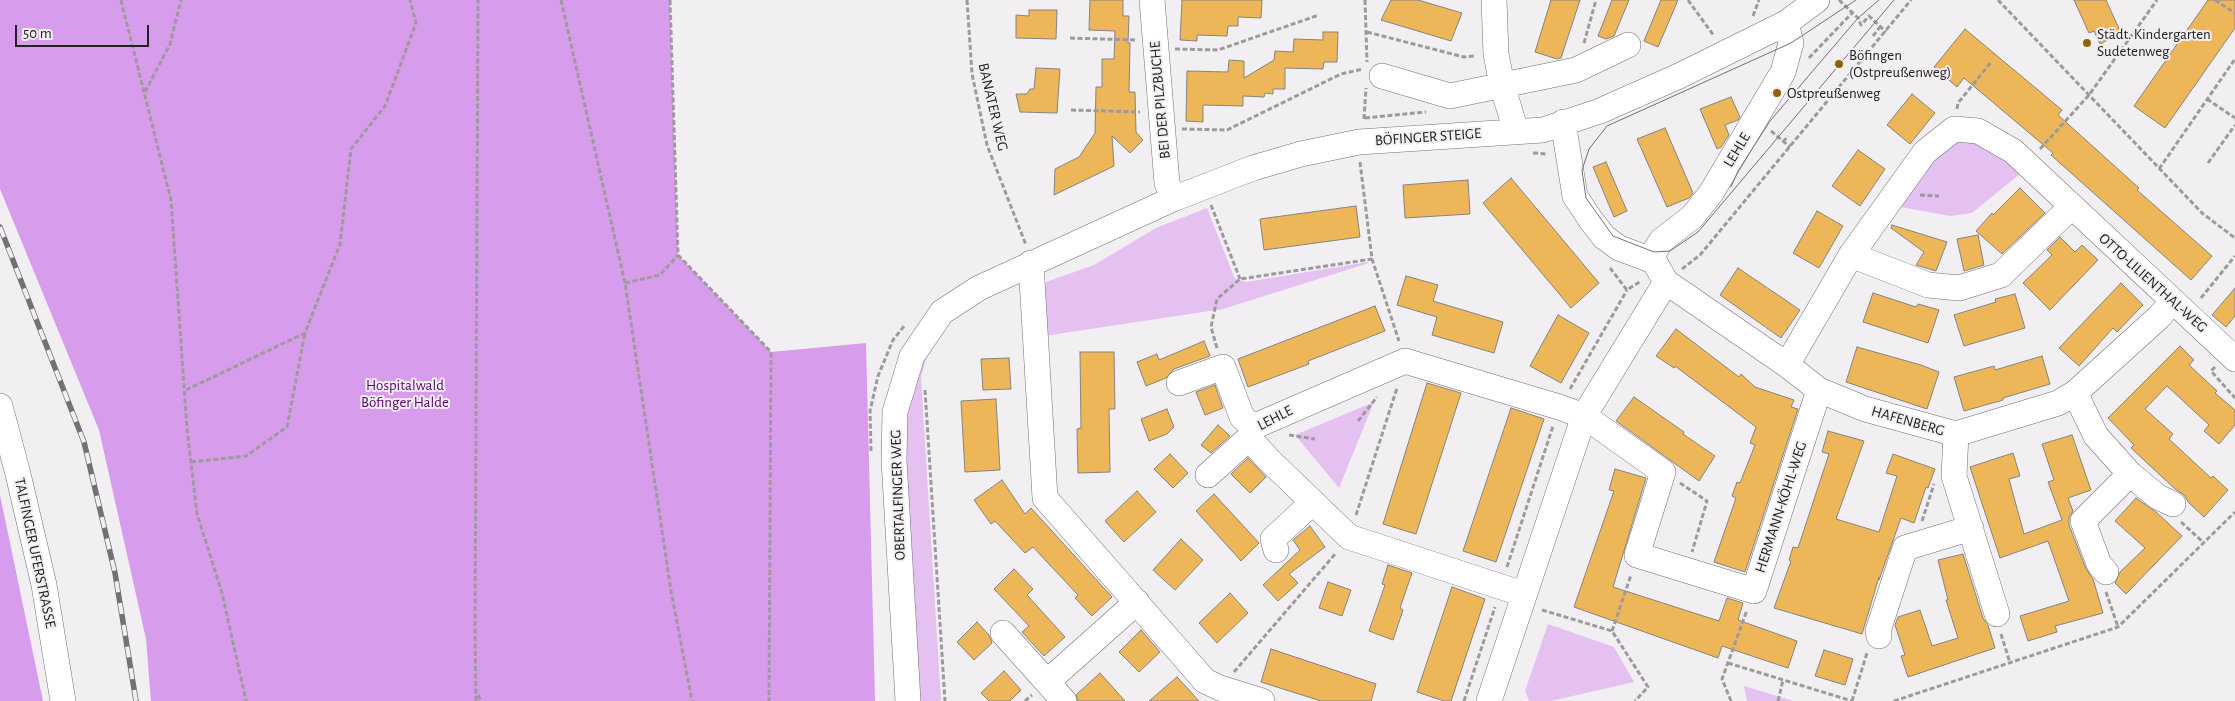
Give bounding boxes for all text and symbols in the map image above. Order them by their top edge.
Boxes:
scale bar [18,15,151,47]
place label: Städt. Kindergarten Sudetenweg [2097,25,2211,60]
text: 50 m [23,26,52,41]
marker: Städt. Kindergarten Sudetenweg [2081,37,2093,49]
street label: BEI DER PILZBUCHE [1146,40,1174,160]
place label: Böfingen (Ostpreußenweg) [1849,46,1951,81]
marker: Böfingen (Ostpreußenweg) [1833,58,1845,70]
street label: BANATER WEG [974,61,1012,153]
place label: Ostpreußenweg [1787,84,1880,102]
marker: Ostpreußenweg [1771,87,1783,99]
street label: BÖFINGER STEIGE [1374,124,1482,150]
street label: LEHLE [1720,129,1754,171]
street label: OTTO-LILIENTHAL-WEG [2095,230,2211,336]
park label: Hospitalwald Böfinger Halde [361,376,449,411]
street label: LEHLE [1254,402,1296,434]
street label: HAFENBERG [1869,402,1947,440]
street label: OBERTALFINGER WEG [887,429,909,561]
street label: HERMANN-KÖHL-WEG [1751,439,1811,575]
street label: TALFINGER UFERSTRASSE [10,476,60,630]

